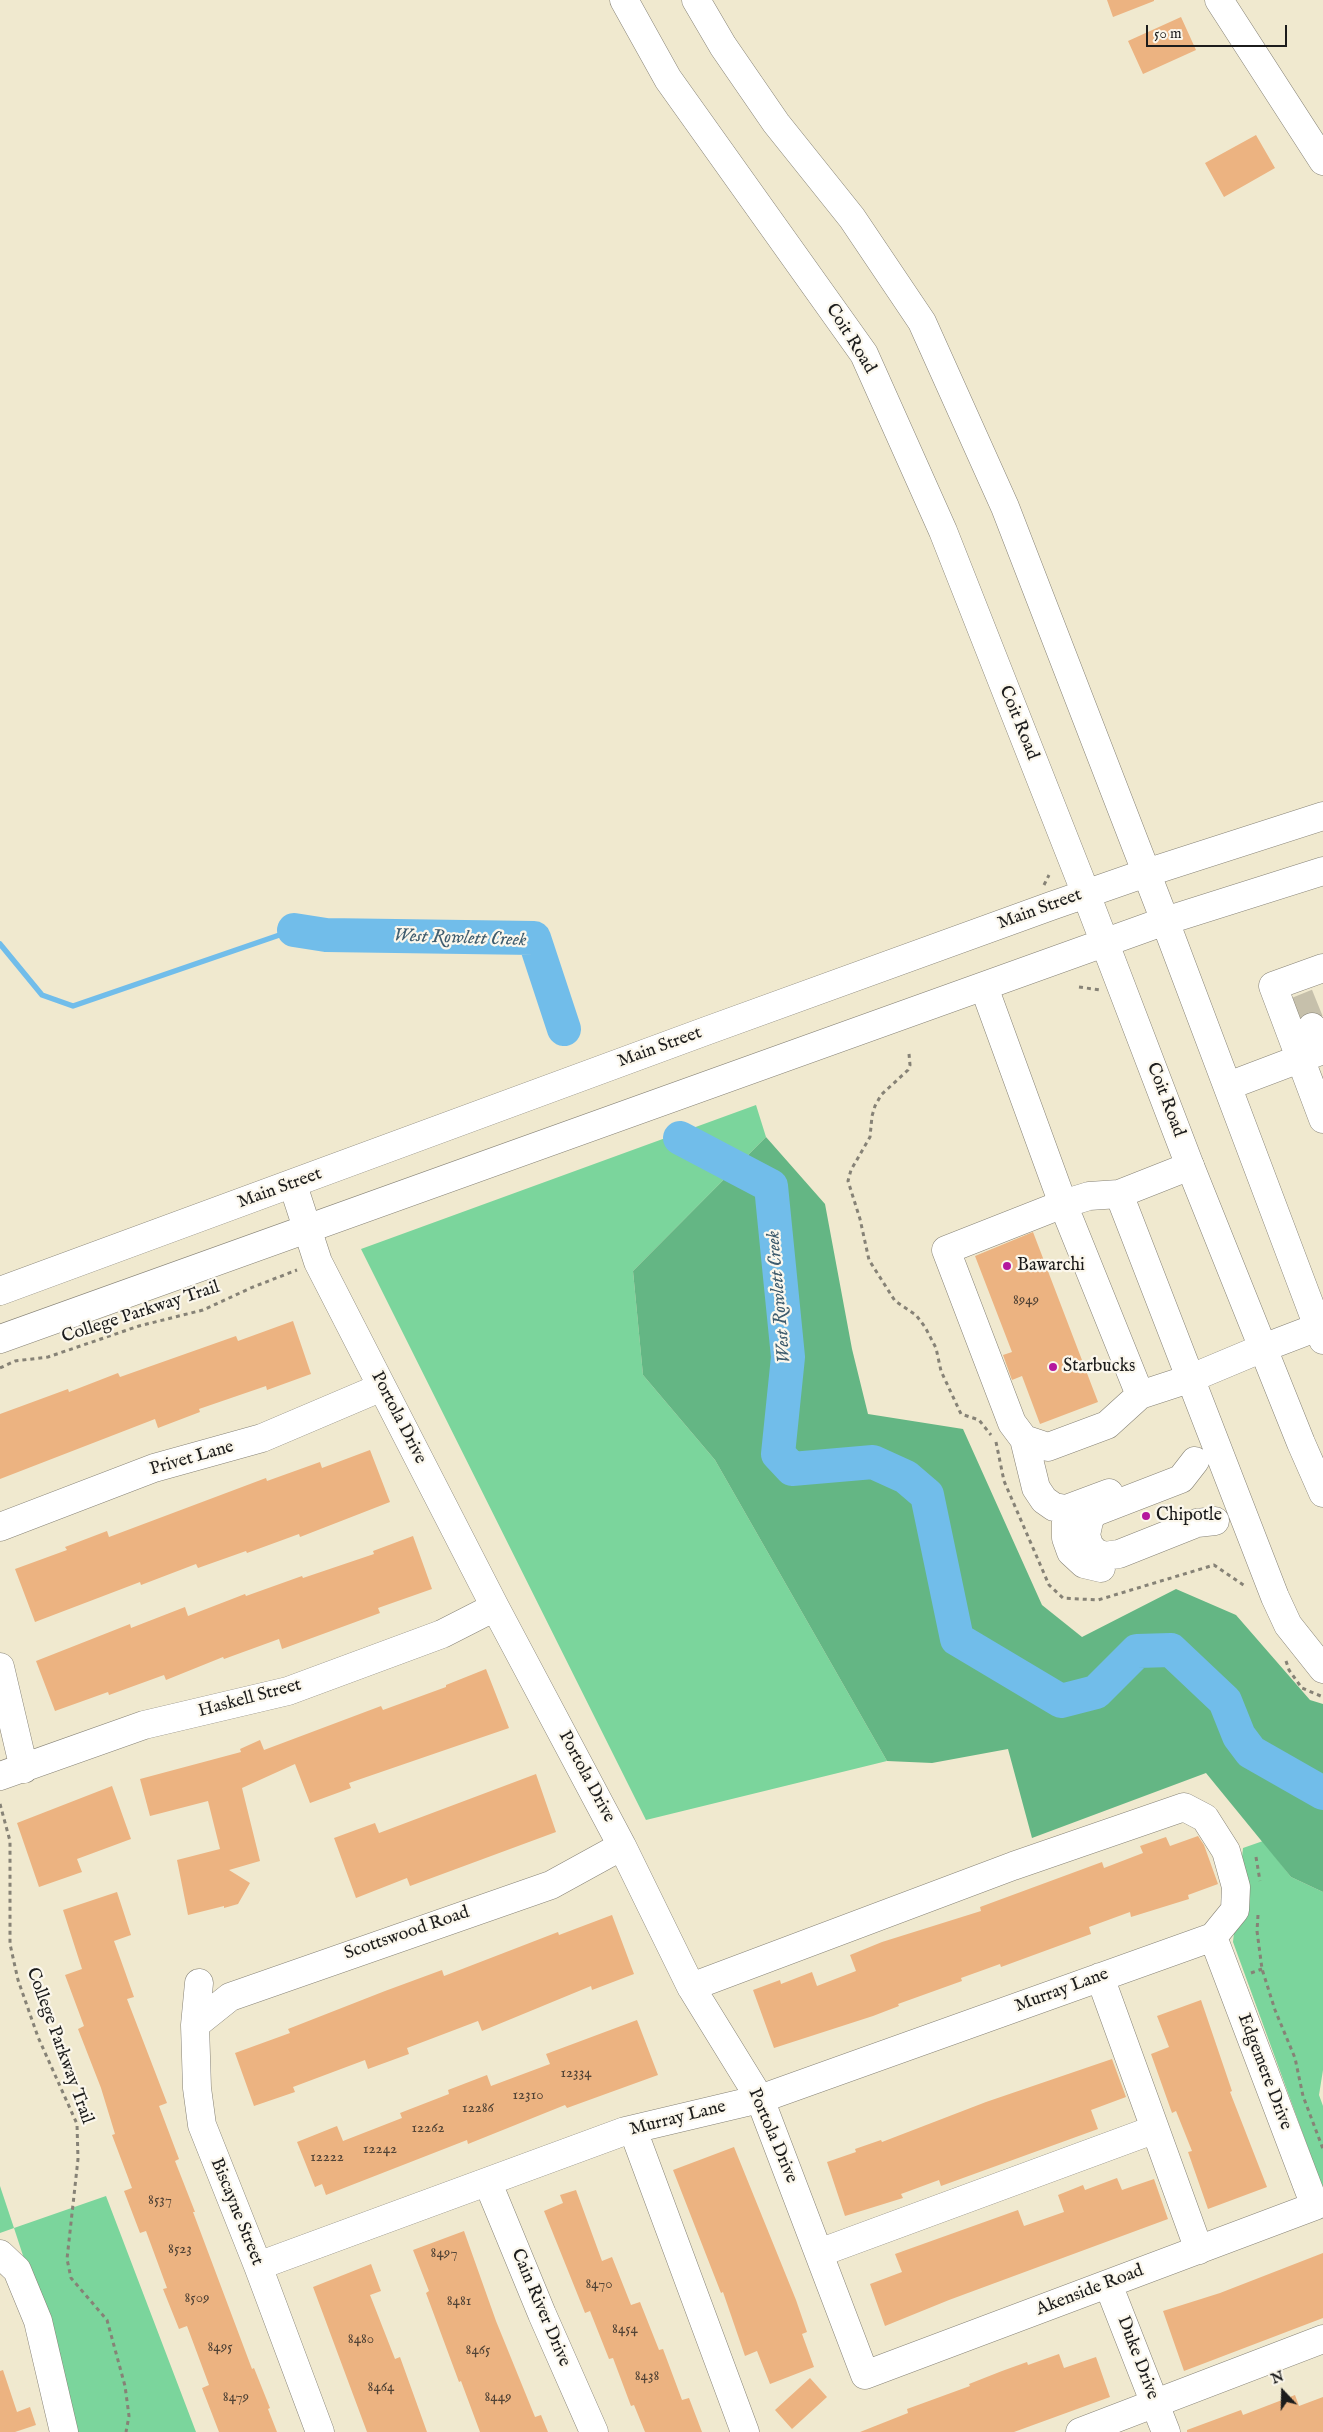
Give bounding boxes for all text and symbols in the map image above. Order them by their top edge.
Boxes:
scale bar [1148,15,1289,47]
text: 50 m [1154,24,1182,43]
street label: Coit Road [820,300,880,378]
street label: Coit Road [993,683,1043,763]
street label: Main Street [995,885,1085,935]
water label: West Rowlett Creek [393,925,527,953]
street label: Main Street [615,1023,705,1073]
street label: Coit Road [1141,1060,1189,1140]
street label: Main Street [235,1164,325,1214]
water label: West Rowlett Creek [763,1230,797,1364]
place label: Bawarchi [1017,1255,1085,1277]
marker: Bawarchi [1001,1260,1013,1272]
street label: College Parkway Trail [59,1277,223,1349]
house number: 8949 [1013,1292,1039,1310]
place label: Starbucks [1063,1356,1135,1378]
marker: Starbucks [1047,1361,1059,1373]
street label: Portola Drive [366,1368,430,1468]
street label: Privet Lane [147,1437,237,1481]
place label: Chipotle [1156,1505,1222,1527]
marker: Chipotle [1140,1510,1152,1522]
street label: Haskell Street [196,1675,304,1723]
street label: Portola Drive [553,1728,619,1826]
street label: Scottswood Road [342,1903,472,1965]
street label: Murray Lane [1012,1964,1112,2018]
street label: College Parkway Trail [21,1965,97,2127]
street label: Edgemere Drive [1232,2011,1296,2133]
house number: 12334 [560,2065,592,2083]
street label: Portola Drive [742,2085,802,2187]
house number: 12310 [512,2087,544,2105]
street label: Murray Lane [628,2097,728,2141]
house number: 12286 [462,2100,494,2118]
house number: 12262 [411,2120,445,2138]
house number: 12242 [363,2141,397,2159]
house number: 12222 [310,2149,344,2167]
street label: Biscayne Street [205,2155,267,2269]
house number: 8537 [148,2192,172,2210]
house number: 8523 [168,2241,192,2259]
house number: 8497 [431,2245,457,2263]
street label: Cain River Drive [505,2246,575,2370]
street label: Akenside Road [1033,2261,1147,2321]
house number: 8470 [585,2276,613,2294]
house number: 8509 [184,2290,210,2308]
house number: 8481 [447,2293,471,2311]
street label: Duke Drive [1111,2313,1163,2403]
house number: 8454 [612,2321,638,2339]
house number: 8480 [348,2331,374,2349]
house number: 8495 [207,2339,233,2357]
house number: 8465 [466,2342,490,2360]
north arrow [1258,2367,1308,2417]
text: N [1269,2367,1287,2389]
house number: 8438 [635,2368,659,2386]
house number: 8464 [368,2379,394,2397]
house number: 8479 [223,2389,249,2407]
house number: 8449 [484,2389,512,2407]

